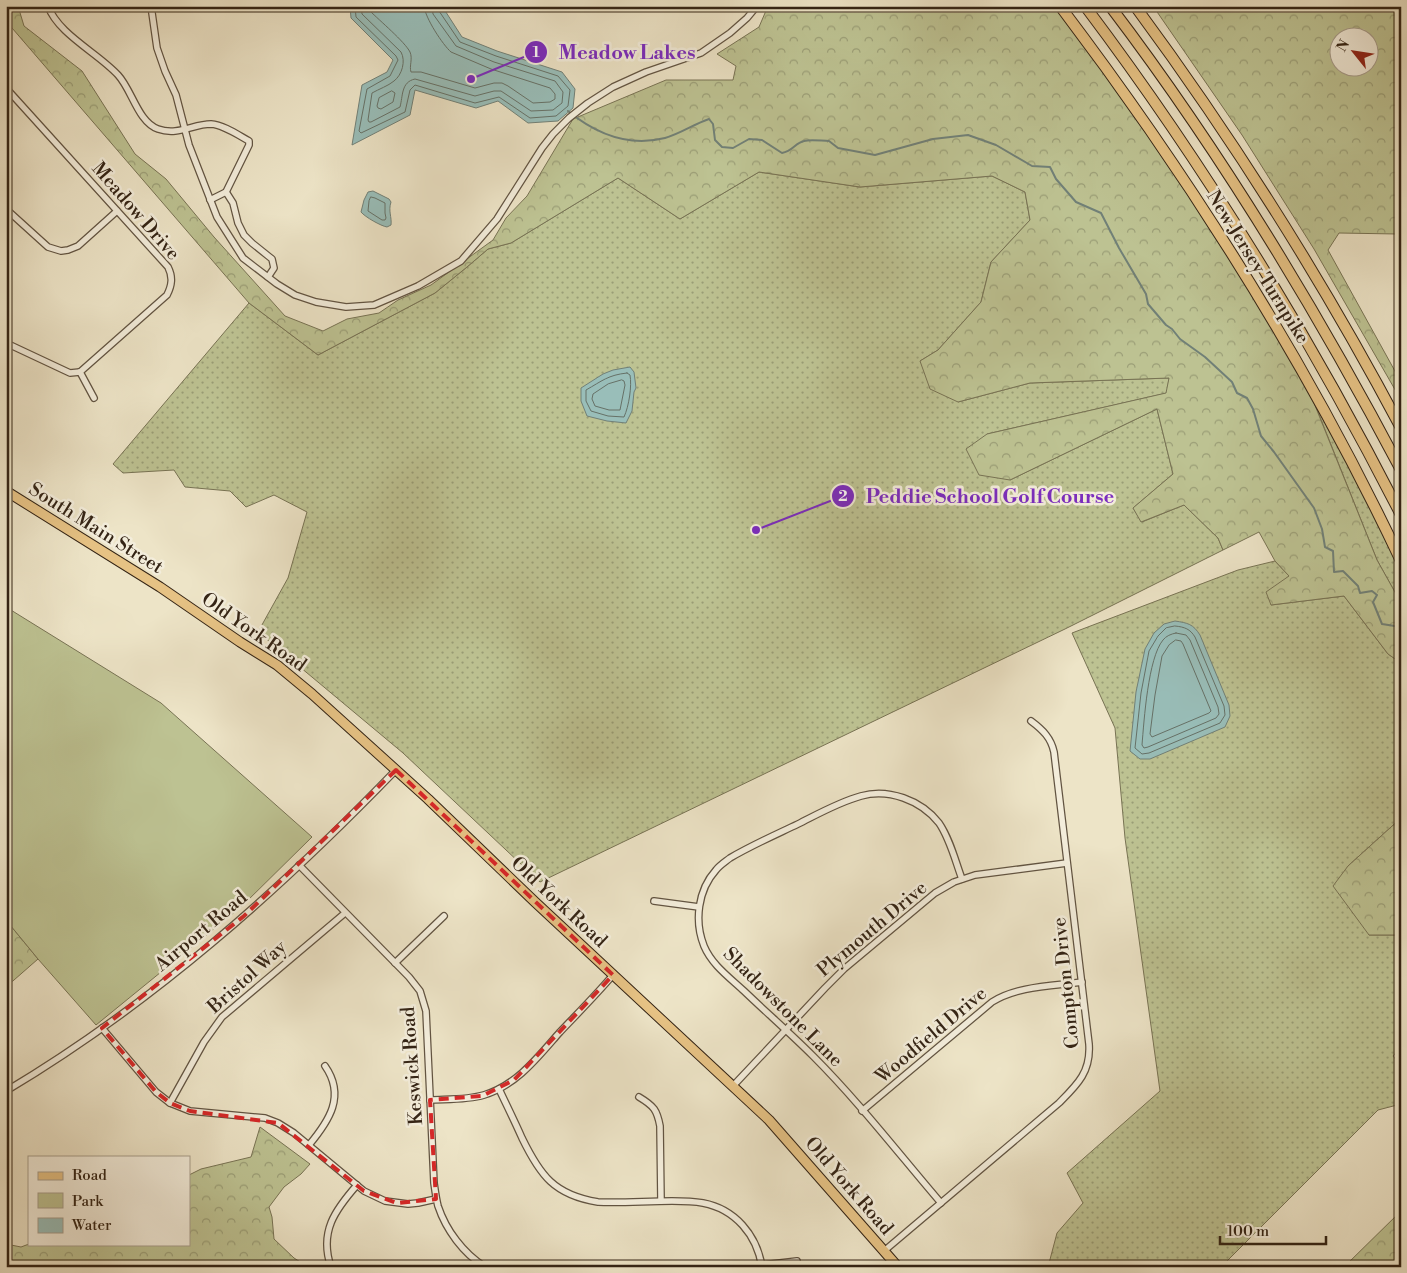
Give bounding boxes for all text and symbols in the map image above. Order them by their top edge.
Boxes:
north arrow [1330,28,1380,78]
callout: Meadow Lakes [523,35,705,70]
text: N [1333,37,1354,55]
text: Meadow Lakes [559,41,695,66]
text: 1 [532,43,540,62]
street label: Meadow Drive [87,157,185,265]
street label: New Jersey Turnpike [1201,186,1315,348]
street label: South Main Street [24,477,168,579]
callout: Peddie School Golf Course [831,478,1124,513]
text: Peddie School Golf Course [866,485,1114,510]
text: 2 [838,487,848,506]
street label: Old York Road [197,587,311,677]
street label: Old York Road [506,851,612,953]
street label: Plymouth Drive [812,876,932,982]
street label: Airport Road [149,885,252,977]
street label: Compton Drive [1047,916,1085,1050]
street label: Bristol Way [202,935,292,1019]
street label: Shadowstone Lane [718,942,848,1072]
street label: Woodfield Drive [870,981,992,1089]
street label: Keswick Road [396,1006,428,1126]
street label: Old York Road [800,1132,898,1240]
legend [28,1156,190,1246]
text: Road [72,1166,107,1185]
text: Park [72,1192,104,1211]
scale bar [1220,1213,1326,1245]
text: Water [71,1216,112,1235]
text: 100 m [1227,1222,1269,1241]

